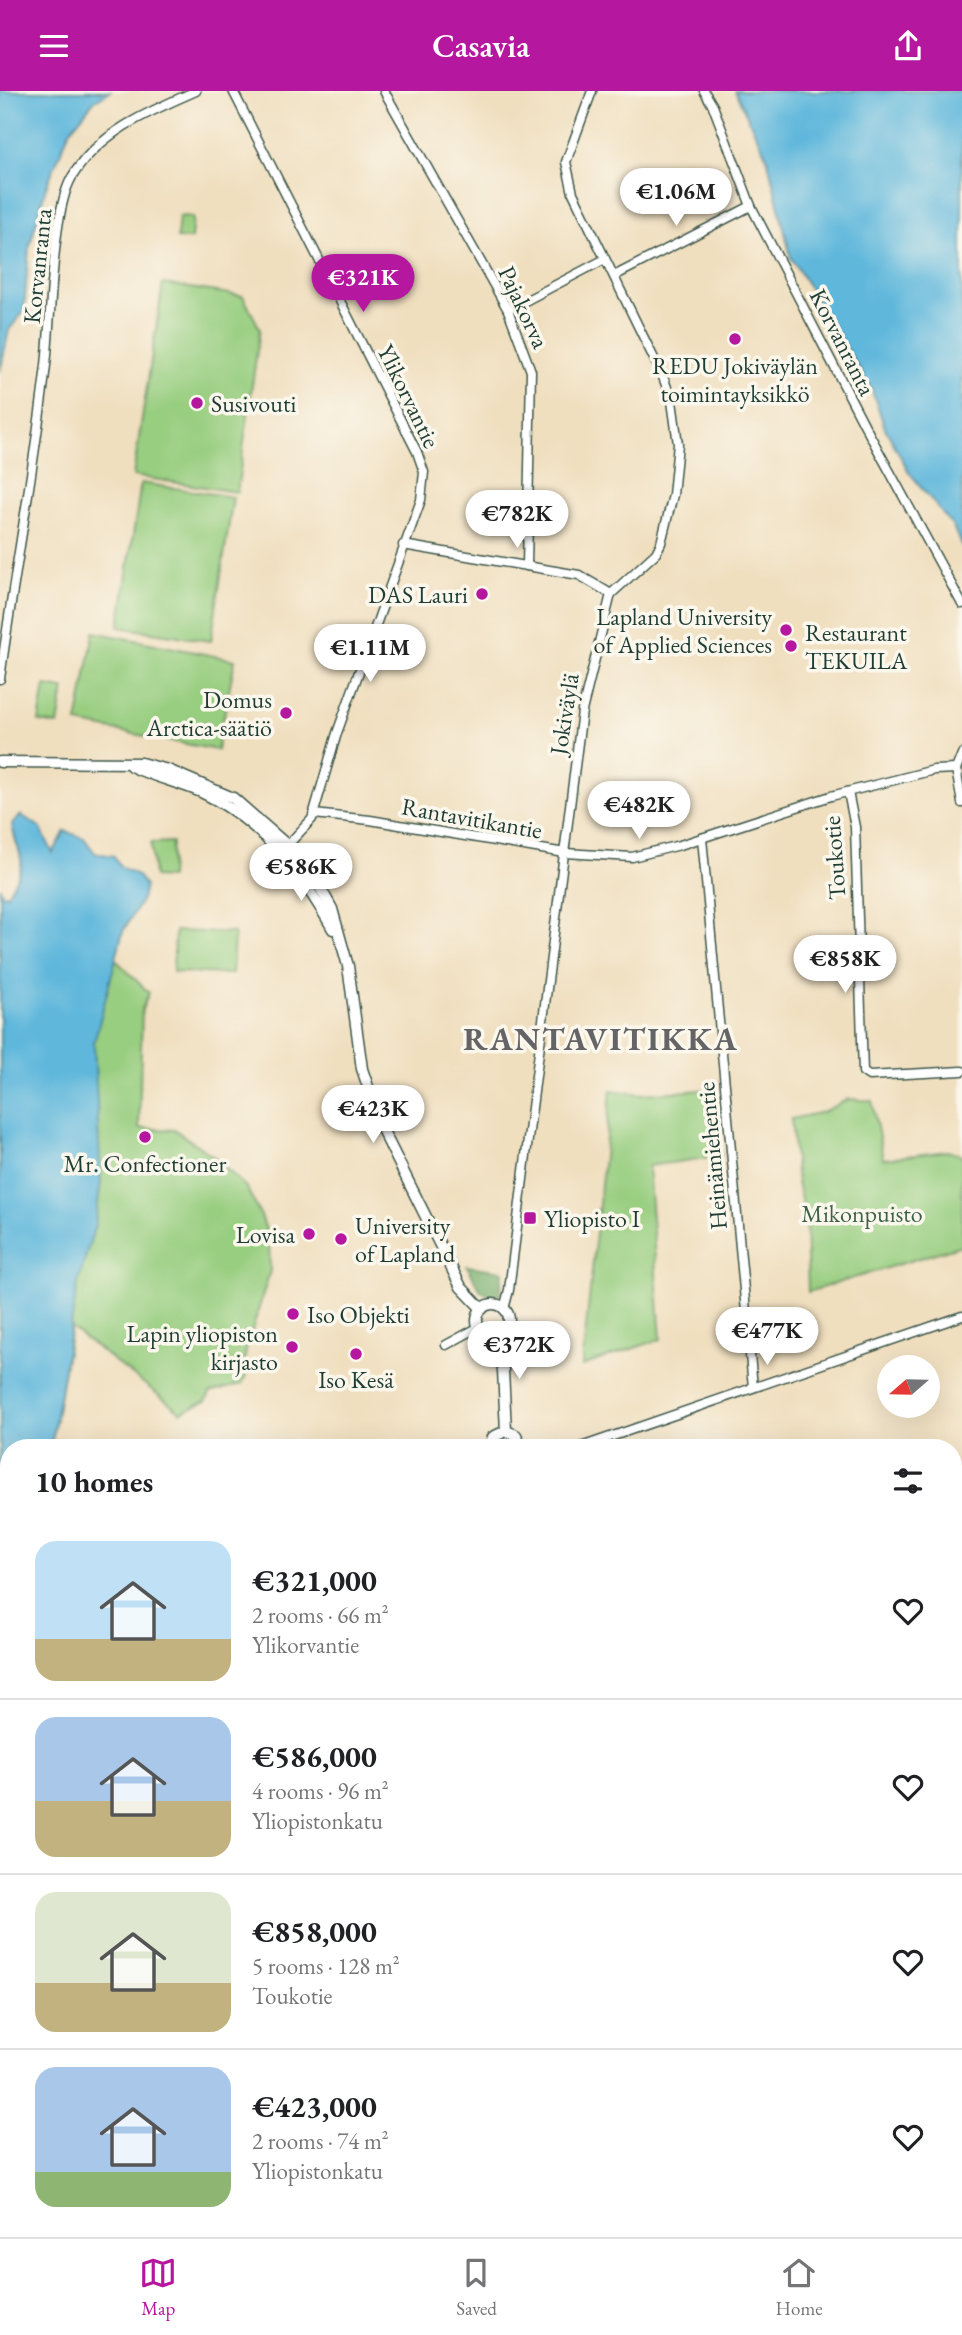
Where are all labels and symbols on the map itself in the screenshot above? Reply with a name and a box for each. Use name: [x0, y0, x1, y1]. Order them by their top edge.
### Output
pin: €1.06M: [619, 169, 733, 228]
street label: Korvanranta: [16, 206, 59, 325]
pin: €321K: [314, 255, 412, 314]
street label: Pajakorva: [492, 261, 557, 353]
street label: Korvanranta: [803, 283, 883, 401]
marker: REDU Jokiväylän toimintayksikkö: [727, 331, 743, 347]
street label: Ylikorvantie: [371, 339, 447, 453]
place label: REDU Jokiväylän toimintayksikkö: [652, 350, 818, 409]
place label: Susivouti: [211, 388, 296, 419]
marker: Susivouti: [189, 395, 205, 411]
pin: €782K: [468, 491, 566, 550]
place label: DAS Lauri: [368, 579, 468, 610]
marker: DAS Lauri: [474, 586, 490, 602]
place label: Lapland University of Applied Sciences: [594, 601, 772, 660]
place label: Restaurant TEKUILA: [805, 617, 908, 676]
marker: Lapland University of Applied Sciences: [778, 622, 794, 638]
pin: €1.11M: [313, 625, 427, 684]
marker: Restaurant TEKUILA: [783, 638, 799, 654]
street label: Jokiväylä: [542, 671, 586, 759]
place label: Domus Arctica-säätiö: [145, 684, 272, 743]
marker: Domus Arctica-säätiö: [278, 705, 294, 721]
pin: €482K: [590, 781, 688, 841]
street label: Rantavitikantie: [399, 790, 545, 846]
street label: Toukotie: [816, 815, 852, 901]
pin: €586K: [252, 843, 350, 903]
pin: €858K: [796, 935, 894, 995]
district label: RANTAVITIKKA: [463, 1018, 739, 1060]
street label: Heinämiehentie: [690, 1081, 734, 1231]
pin: €423K: [324, 1086, 422, 1145]
marker: Mr. Confectioner: [137, 1129, 153, 1145]
place label: Mr. Confectioner: [64, 1148, 226, 1179]
park label: Mikonpuisto: [801, 1198, 923, 1229]
place label: Yliopisto I: [544, 1203, 640, 1234]
place label: University of Lapland: [355, 1210, 456, 1269]
marker: Yliopisto I: [522, 1210, 538, 1226]
place label: Lovisa: [236, 1219, 295, 1250]
marker: Lovisa: [301, 1226, 317, 1242]
marker: University of Lapland: [333, 1231, 349, 1247]
place label: Iso Objekti: [307, 1299, 410, 1330]
marker: Iso Objekti: [285, 1306, 301, 1322]
pin: €477K: [718, 1307, 816, 1367]
place label: Lapin yliopiston kirjasto: [126, 1318, 278, 1377]
pin: €372K: [470, 1321, 568, 1381]
marker: Lapin yliopiston kirjasto: [284, 1339, 300, 1355]
marker: Iso Kesä: [348, 1346, 364, 1362]
north arrow: [877, 1355, 940, 1417]
place label: Iso Kesä: [318, 1364, 394, 1395]

